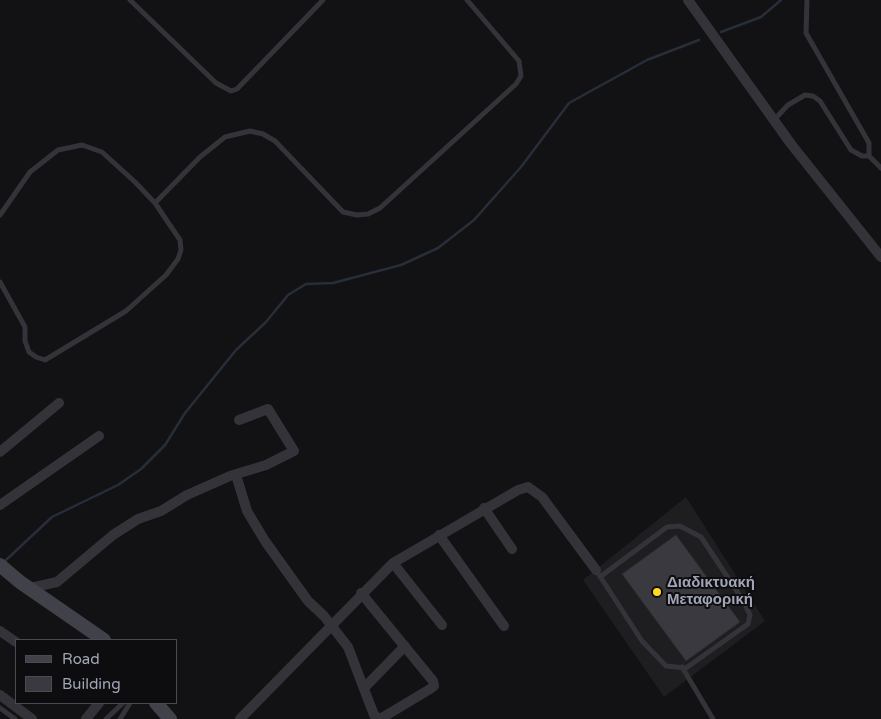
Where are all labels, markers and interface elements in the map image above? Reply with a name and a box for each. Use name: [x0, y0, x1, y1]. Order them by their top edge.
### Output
place label: Διαδικτυακή Μεταφορική: [667, 574, 755, 609]
marker: Διαδικτυακή Μεταφορική: [651, 586, 663, 598]
legend: [15, 639, 178, 704]
text: Road: [62, 650, 100, 668]
text: Building: [62, 675, 121, 693]

